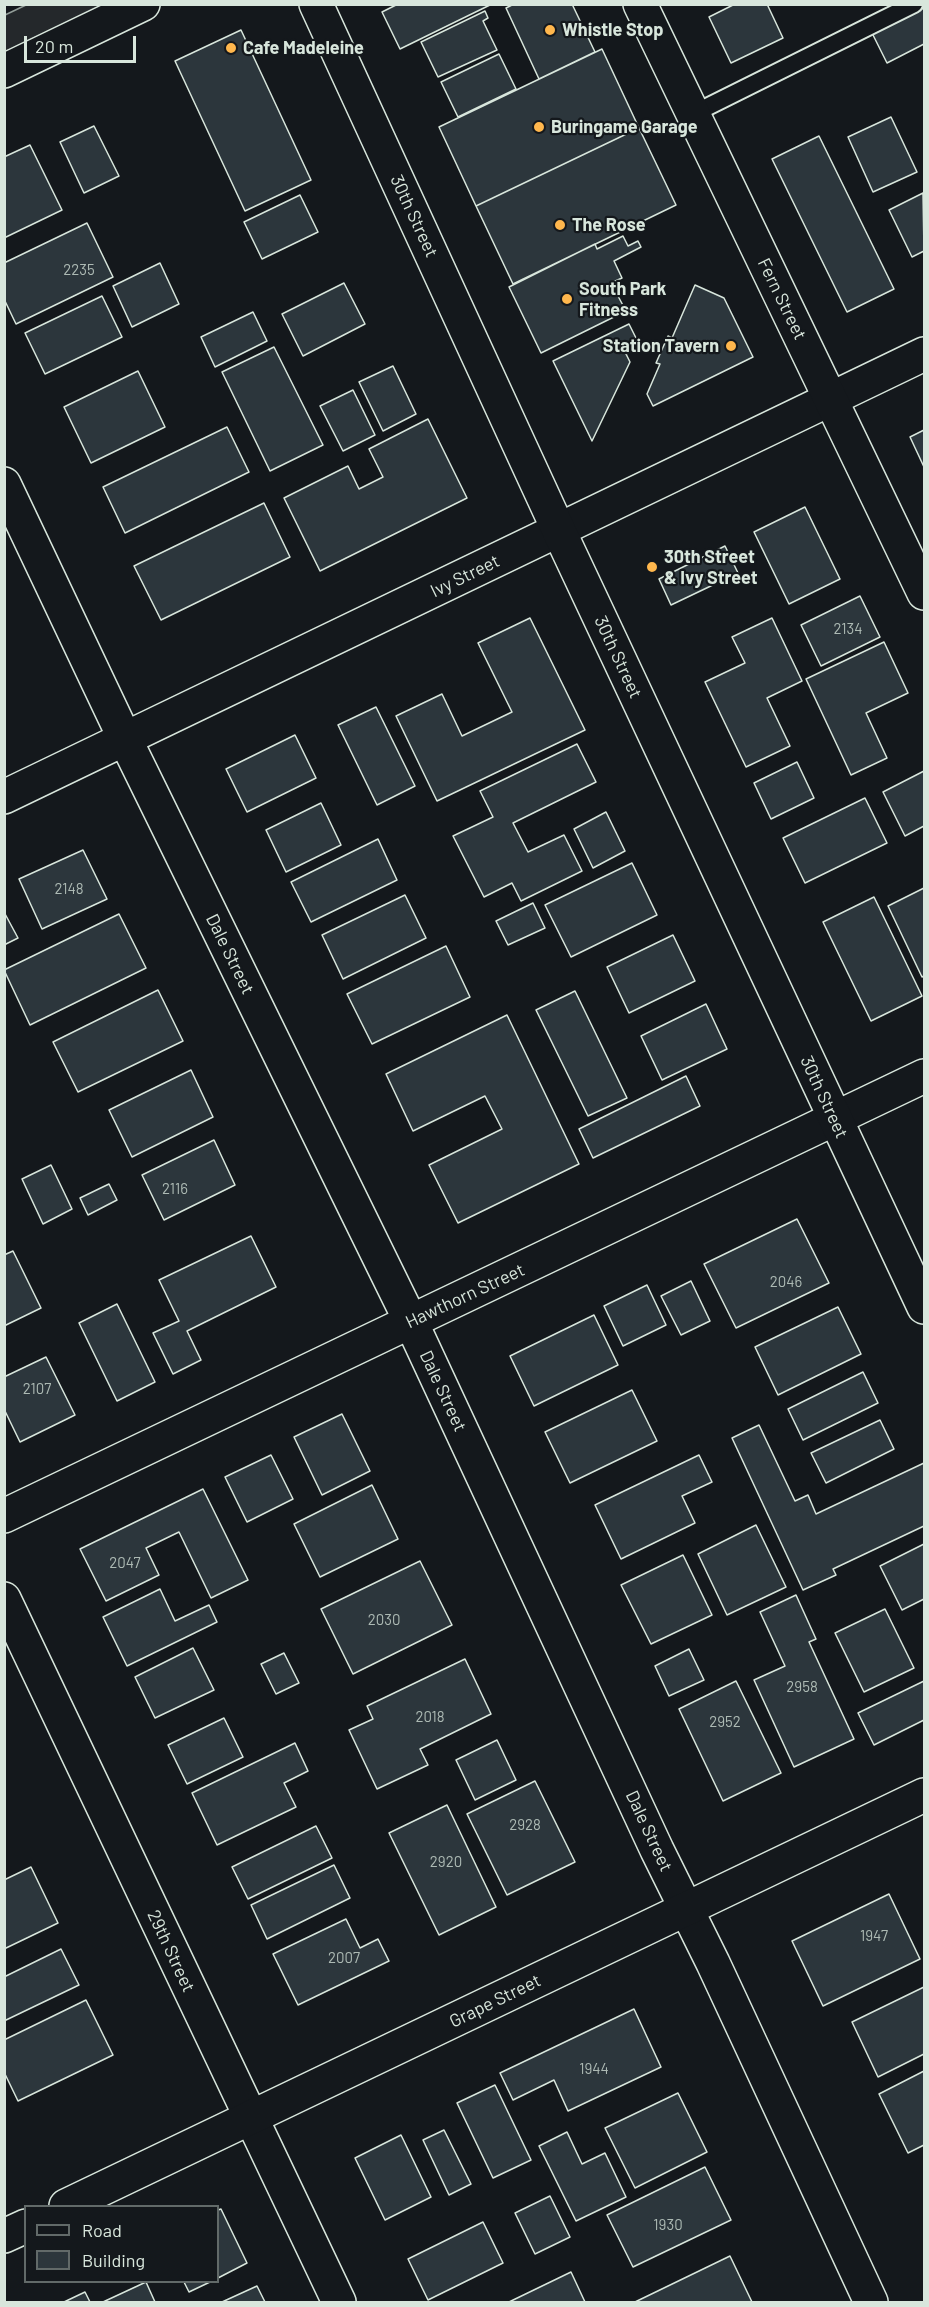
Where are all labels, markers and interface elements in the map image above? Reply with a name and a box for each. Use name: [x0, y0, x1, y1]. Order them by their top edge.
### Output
place label: Whistle Stop: [562, 19, 664, 41]
marker: Whistle Stop: [543, 23, 557, 37]
scale bar: [27, 24, 140, 62]
text: 20 m: [35, 35, 73, 57]
place label: Cafe Madeleine: [243, 37, 364, 59]
marker: Cafe Madeleine: [224, 41, 238, 55]
place label: Buringame Garage: [551, 116, 698, 138]
marker: Buringame Garage: [532, 120, 546, 134]
street label: 30th Street: [386, 171, 442, 261]
place label: The Rose: [572, 214, 646, 236]
marker: The Rose: [553, 218, 567, 232]
street label: Fern Street: [753, 255, 811, 343]
house number: 2235: [63, 261, 95, 279]
place label: South Park Fitness: [579, 278, 666, 320]
marker: South Park Fitness: [560, 292, 574, 306]
place label: Station Tavern: [603, 335, 719, 357]
marker: Station Tavern: [724, 339, 738, 353]
place label: 30th Street & Ivy Street: [664, 546, 758, 588]
street label: Ivy Street: [427, 550, 503, 602]
marker: 30th Street & Ivy Street: [645, 560, 659, 574]
street label: 30th Street: [590, 612, 646, 702]
house number: 2134: [833, 620, 863, 638]
house number: 2148: [54, 880, 84, 898]
street label: Dale Street: [201, 910, 259, 998]
street label: 30th Street: [796, 1052, 852, 1142]
house number: 2116: [162, 1180, 188, 1198]
street label: Hawthorn Street: [402, 1259, 528, 1333]
house number: 2046: [770, 1273, 802, 1291]
street label: Dale Street: [415, 1347, 471, 1435]
house number: 2107: [23, 1380, 51, 1398]
house number: 2047: [109, 1554, 141, 1572]
house number: 2030: [368, 1611, 400, 1629]
house number: 2958: [786, 1678, 818, 1696]
house number: 2018: [415, 1708, 445, 1726]
house number: 2952: [709, 1713, 741, 1731]
street label: Dale Street: [621, 1787, 677, 1875]
house number: 2928: [509, 1816, 541, 1834]
house number: 2920: [430, 1853, 462, 1871]
street label: 29th Street: [143, 1907, 199, 1995]
house number: 1947: [860, 1927, 888, 1945]
house number: 2007: [328, 1949, 360, 1967]
street label: Grape Street: [446, 1970, 544, 2032]
house number: 1944: [579, 2060, 609, 2078]
legend: [24, 2205, 219, 2283]
house number: 1930: [653, 2216, 683, 2234]
text: Road: [82, 2219, 122, 2241]
text: Building: [82, 2249, 145, 2271]

